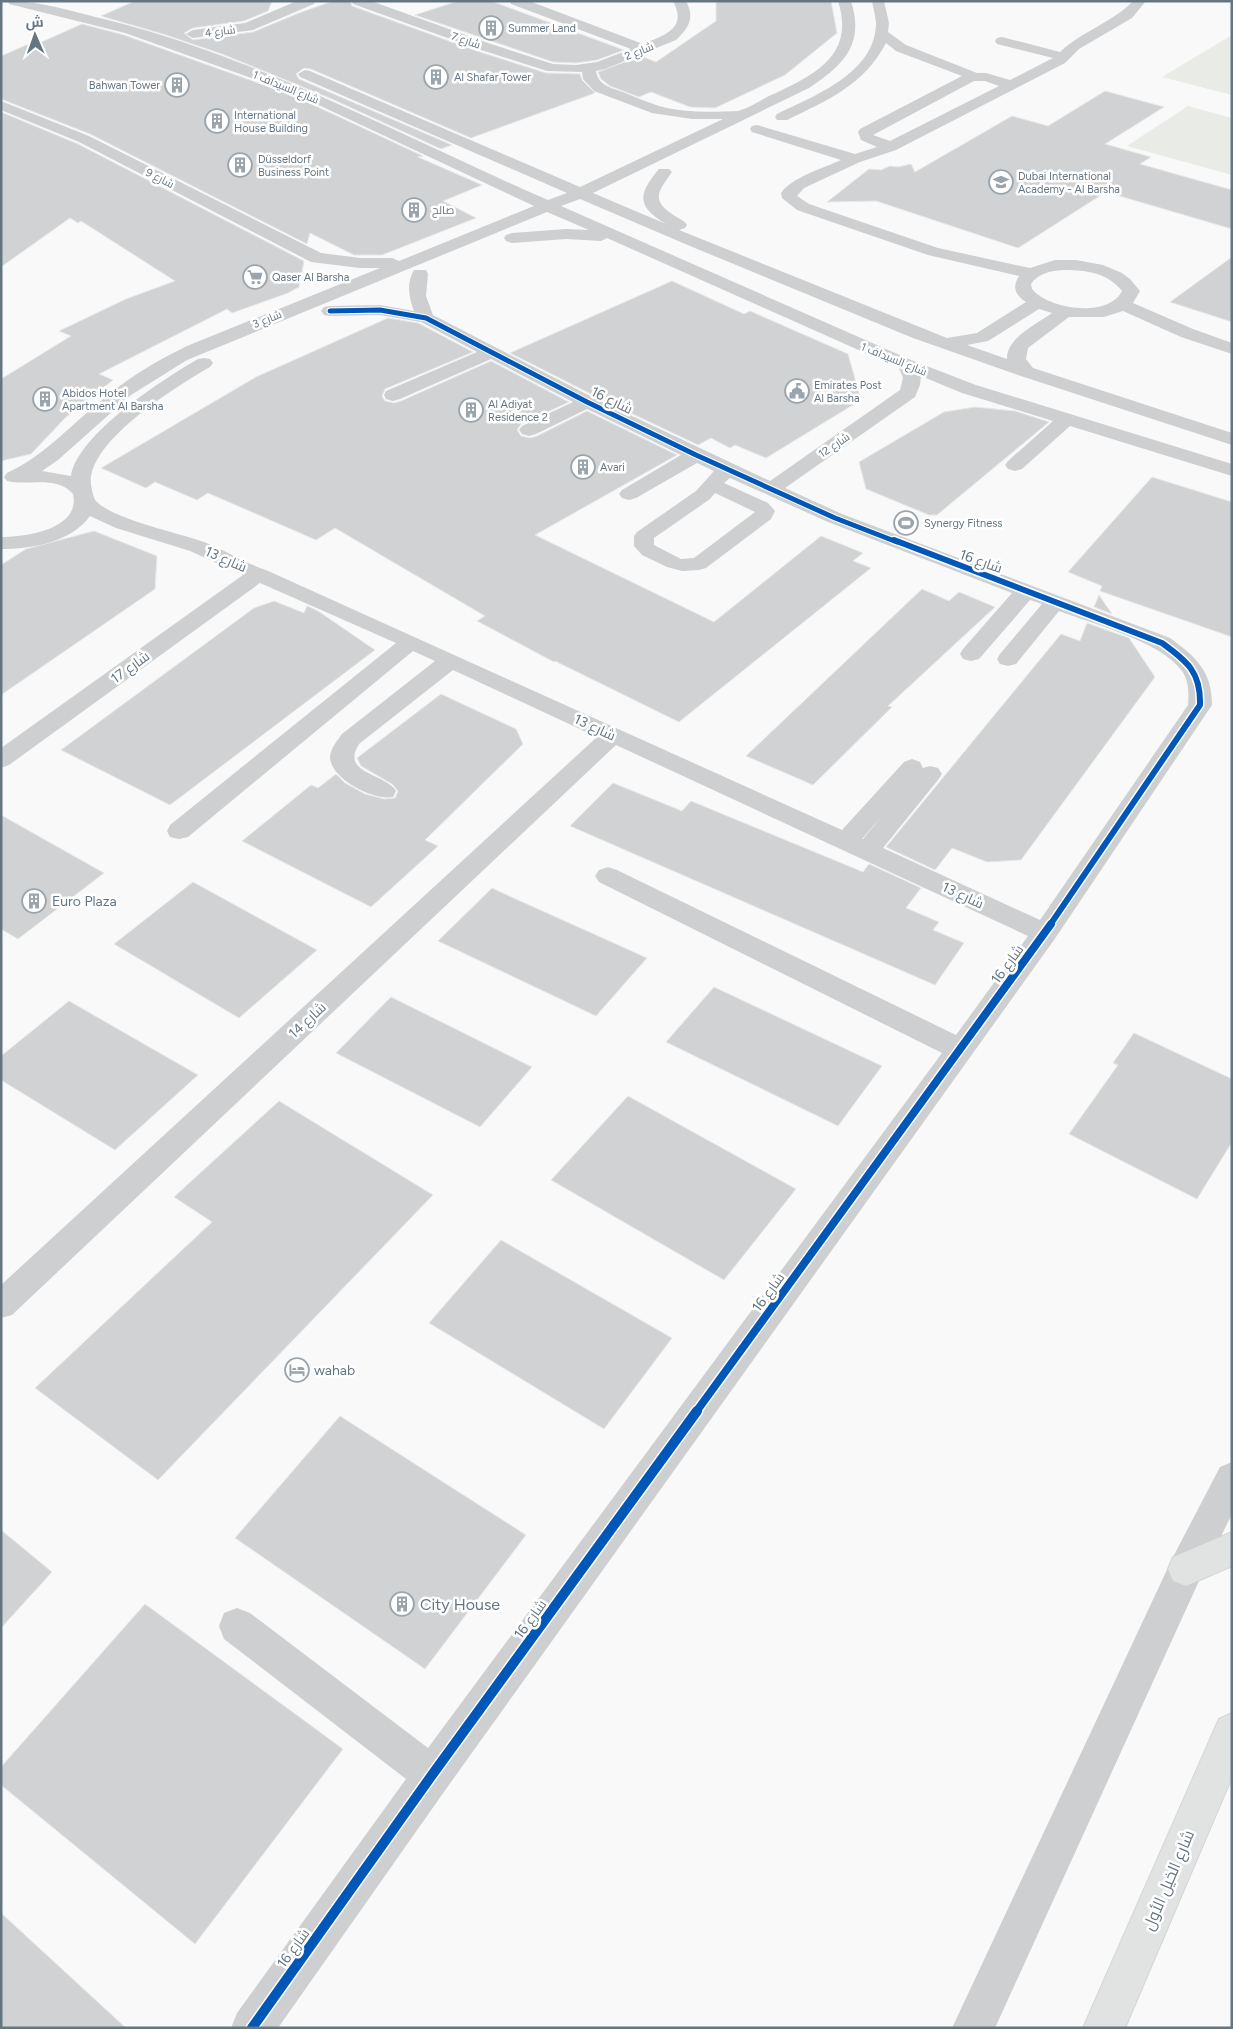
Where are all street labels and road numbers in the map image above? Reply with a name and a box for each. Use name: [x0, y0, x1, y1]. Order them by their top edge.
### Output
street label: شارع 4: [204, 23, 236, 41]
street label: شارع 7: [449, 29, 482, 52]
street label: شارع 2: [623, 40, 656, 64]
street label: شارع السيداف 1: [250, 68, 321, 108]
street label: شارع 9: [143, 166, 176, 192]
street label: شارع 3: [251, 308, 284, 332]
street label: شارع السيداف 1: [858, 340, 929, 380]
street label: شارع 16: [588, 383, 635, 418]
street label: شارع 12: [816, 430, 853, 461]
street label: شارع 13: [202, 543, 249, 576]
street label: شارع 16: [957, 546, 1005, 577]
street label: شارع 17: [108, 648, 153, 687]
street label: شارع 13: [571, 710, 618, 744]
street label: شارع 13: [939, 878, 986, 912]
street label: شارع 16: [988, 941, 1027, 987]
street label: شارع 14: [285, 999, 330, 1042]
street label: شارع 16: [749, 1269, 788, 1315]
street label: شارع 16: [511, 1596, 550, 1642]
street label: شارع الخيل الأول: [1139, 1827, 1200, 1934]
street label: شارع 16: [274, 1925, 313, 1971]

